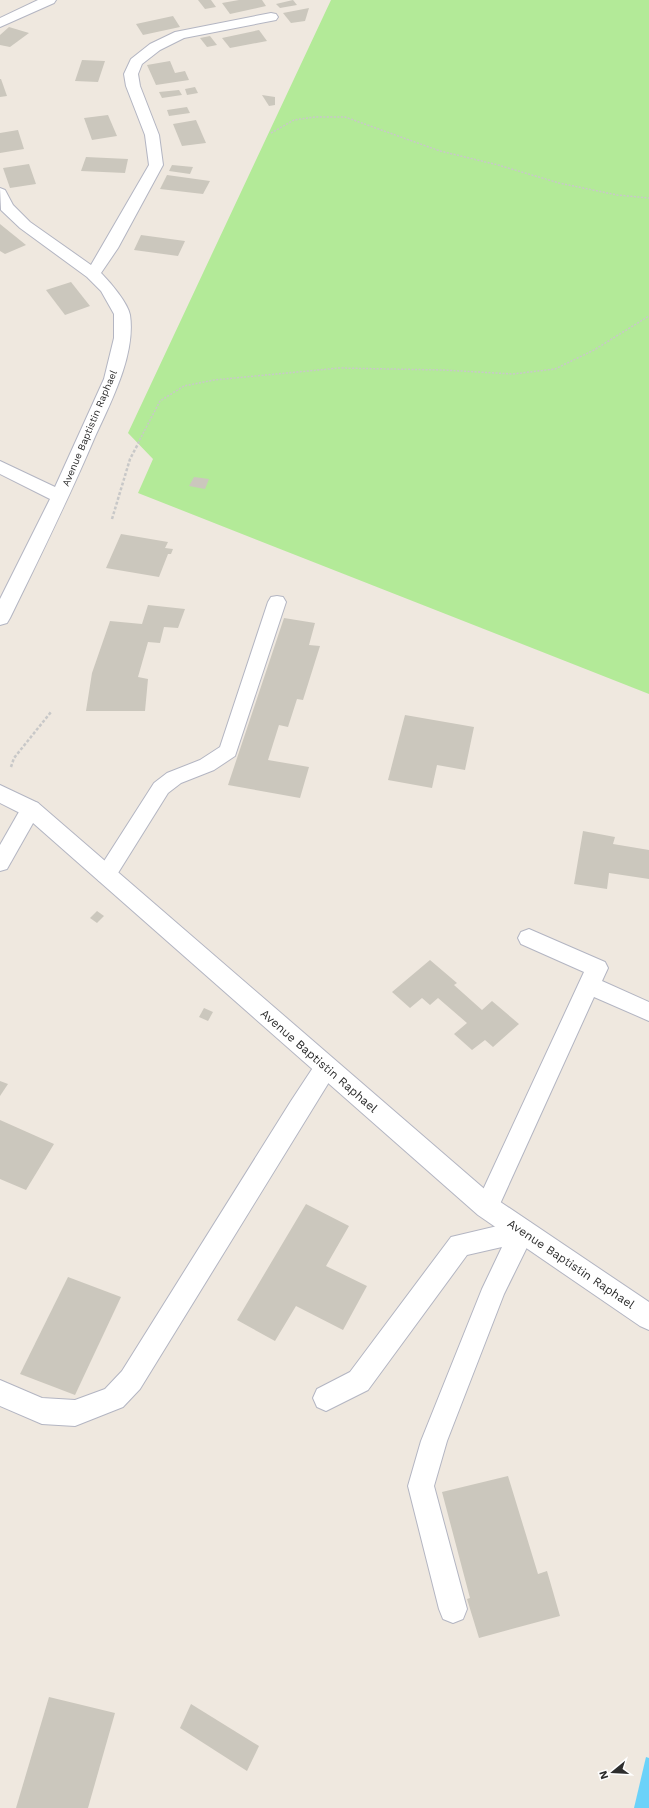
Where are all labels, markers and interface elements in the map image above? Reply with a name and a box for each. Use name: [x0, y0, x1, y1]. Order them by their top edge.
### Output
street label: Avenue Baptistin Raphael: [60, 369, 119, 488]
street label: Avenue Baptistin Raphael: [258, 1007, 380, 1116]
street label: Avenue Baptistin Raphael: [505, 1216, 637, 1312]
north arrow: [593, 1752, 633, 1792]
text: N: [597, 1769, 611, 1781]

